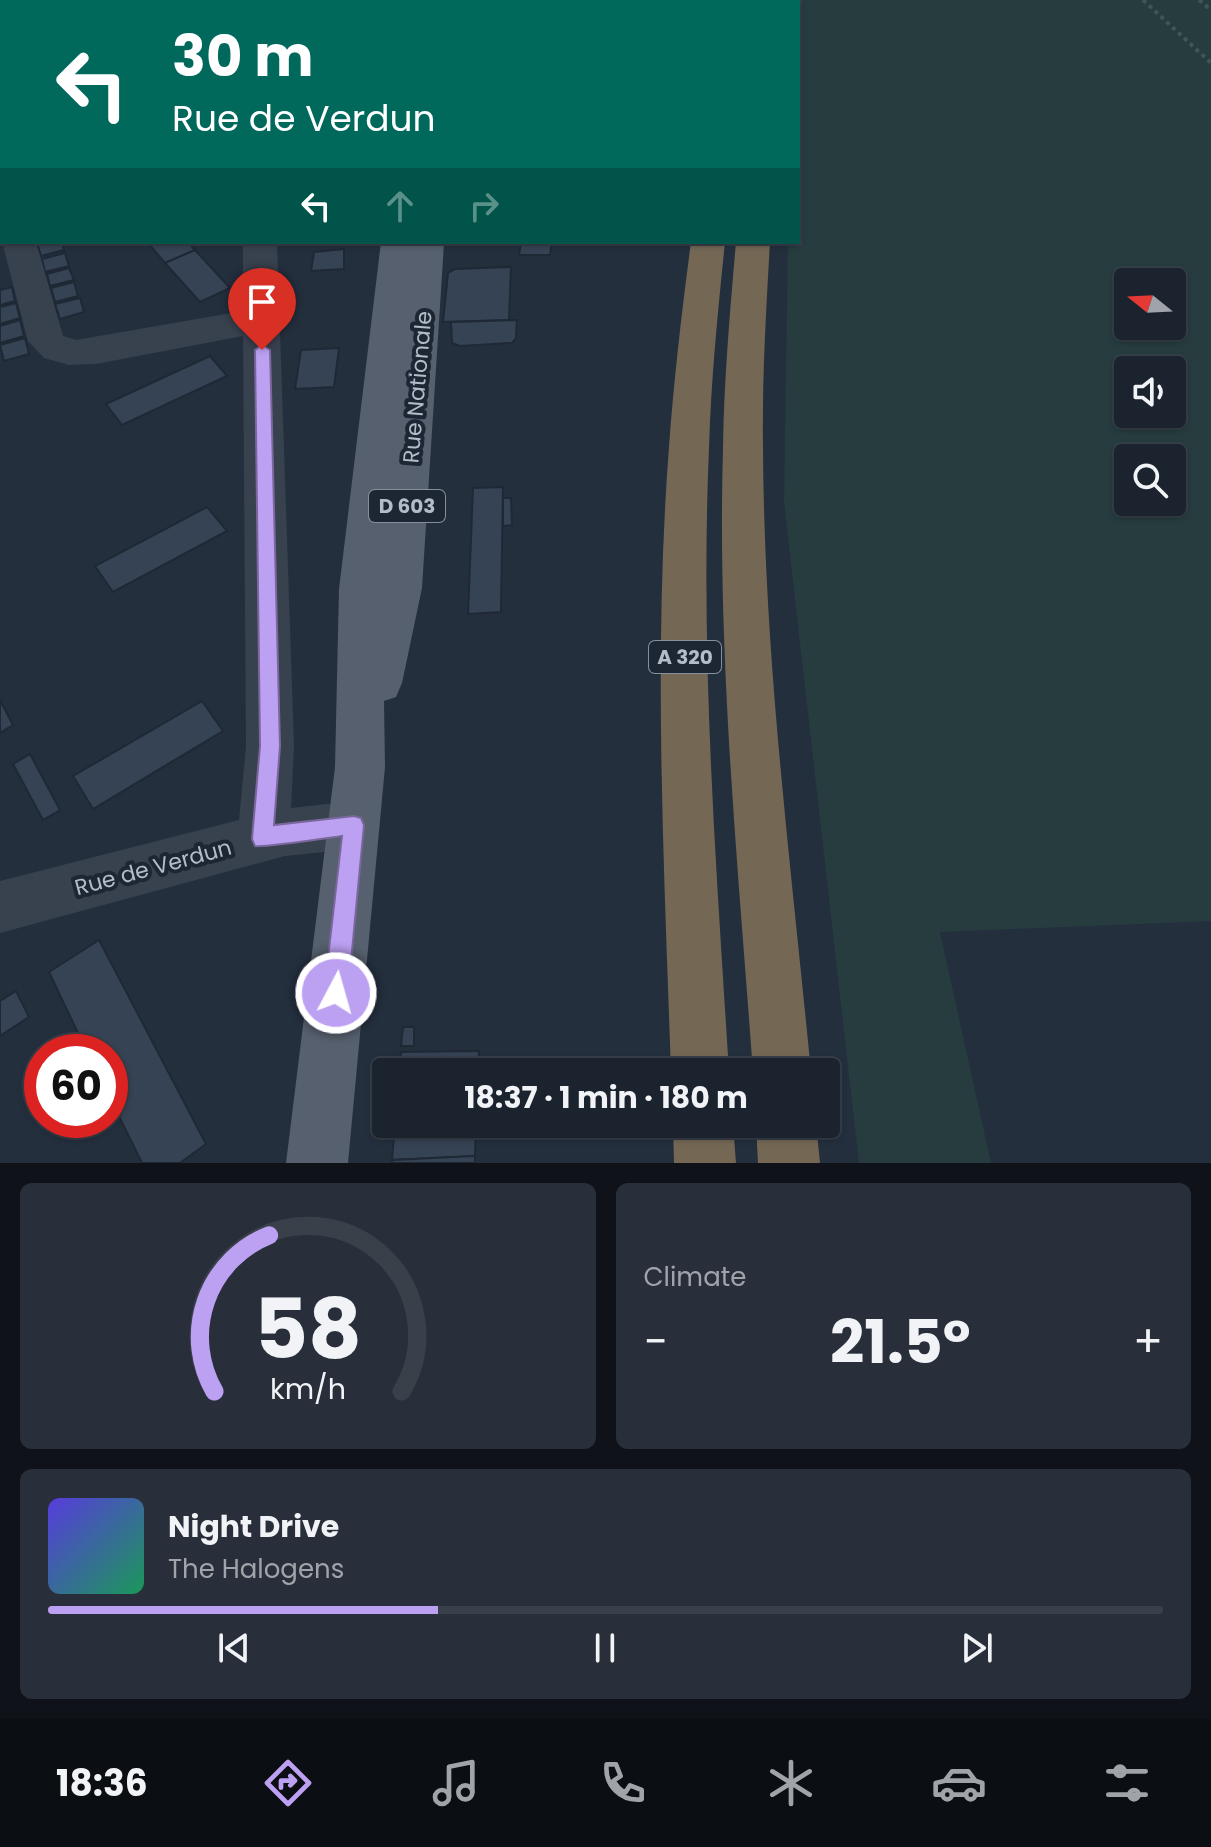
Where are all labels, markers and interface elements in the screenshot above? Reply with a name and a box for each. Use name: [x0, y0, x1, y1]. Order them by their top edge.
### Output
text: 30 m: [172, 17, 314, 96]
icon: left: [40, 32, 144, 136]
text: Rue de Verdun: [172, 93, 436, 144]
icon: left: [294, 184, 338, 228]
icon: ahead: [378, 184, 422, 228]
icon: right: [462, 184, 506, 228]
pin: [228, 268, 296, 350]
north arrow: [1114, 268, 1186, 340]
map controls: [1114, 268, 1186, 516]
icon: arrive: [240, 280, 284, 324]
street label: Rue Nationale: [395, 310, 440, 465]
button: sound: [1114, 356, 1186, 428]
button: search: [1114, 444, 1186, 516]
road number: D 603: [369, 490, 445, 522]
road number: A 320: [649, 641, 721, 673]
street label: Rue de Verdun: [71, 832, 235, 903]
position arrow: [294, 951, 378, 1035]
speed limit sign: 60: [24, 1034, 128, 1138]
text: 18:37 · 1 min · 180 m: [464, 1076, 748, 1119]
text: Climate: [644, 1259, 746, 1295]
text: 58: [254, 1271, 362, 1387]
text: 21.5°: [830, 1300, 971, 1384]
text: −: [644, 1311, 668, 1372]
text: +: [1133, 1311, 1163, 1372]
text: km/h: [270, 1369, 346, 1409]
text: Night Drive: [168, 1505, 339, 1548]
text: The Halogens: [168, 1551, 344, 1587]
icon: previous: [212, 1626, 256, 1670]
icon: pause: [583, 1626, 627, 1670]
icon: next: [955, 1626, 999, 1670]
icon: directions: [260, 1755, 316, 1811]
icon: music: [428, 1755, 484, 1811]
icon: phone: [595, 1755, 651, 1811]
icon: climate: [763, 1755, 819, 1811]
icon: car: [931, 1755, 987, 1811]
icon: filters: [1099, 1755, 1155, 1811]
text: 18:36: [56, 1758, 148, 1809]

